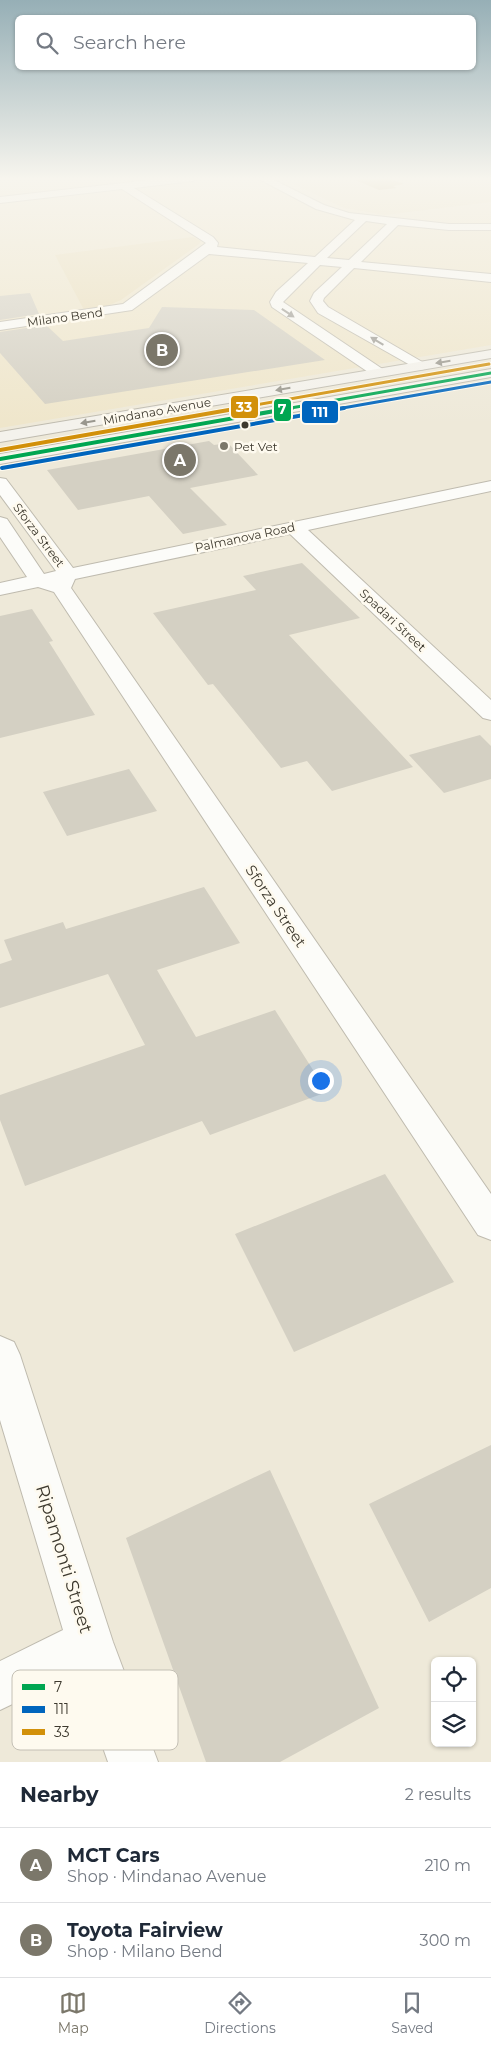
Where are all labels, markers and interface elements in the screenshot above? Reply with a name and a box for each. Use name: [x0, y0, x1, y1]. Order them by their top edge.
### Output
search box: [15, 15, 476, 70]
icon: search: [33, 29, 61, 57]
text: Search here: [73, 31, 186, 54]
street label: Milano Bend: [26, 304, 104, 330]
one-way arrow: [282, 308, 295, 317]
pin: B: [146, 331, 178, 369]
one-way arrow: [371, 337, 384, 346]
one-way arrow: [435, 359, 451, 367]
one-way arrow: [274, 386, 290, 394]
street label: Mindanao Avenue: [102, 394, 212, 428]
line badge: 33: [230, 395, 259, 419]
text: 33: [235, 398, 252, 416]
line badge: 7: [273, 398, 292, 422]
text: 7: [278, 400, 287, 418]
line badge: 111: [301, 400, 339, 424]
text: 111: [312, 403, 328, 421]
one-way arrow: [80, 419, 96, 427]
unlabelled marker: [240, 420, 250, 430]
place label: Pet Vet: [234, 439, 278, 454]
marker: Pet Vet: [218, 440, 230, 452]
pin: A: [164, 441, 196, 479]
street label: Sforza Street: [10, 500, 68, 570]
street label: Palmanova Road: [194, 519, 296, 555]
street label: Spadari Street: [357, 585, 429, 655]
street label: Sforza Street: [241, 861, 311, 951]
your location: [308, 1068, 334, 1094]
street label: Ripamonti Street: [31, 1482, 97, 1636]
map controls: [431, 1657, 476, 1747]
button: locate: [431, 1657, 476, 1702]
legend: [12, 1670, 178, 1750]
text: 7: [54, 1678, 62, 1696]
text: 111: [54, 1700, 69, 1718]
button: layers: [431, 1702, 476, 1747]
text: 33: [54, 1723, 70, 1741]
text: Nearby: [20, 1782, 99, 1807]
text: 2 results: [405, 1785, 471, 1804]
text: MCT Cars: [67, 1844, 159, 1867]
text: A: [30, 1856, 42, 1875]
text: 210 m: [424, 1856, 471, 1875]
text: Shop · Mindanao Avenue: [67, 1867, 267, 1886]
text: Toyota Fairview: [67, 1919, 223, 1942]
text: B: [30, 1931, 42, 1950]
text: 300 m: [420, 1931, 471, 1950]
text: Shop · Milano Bend: [67, 1942, 223, 1961]
tab: Map: [58, 1989, 89, 2037]
tab: Directions: [204, 1989, 276, 2037]
tab: Saved: [391, 1989, 433, 2037]

